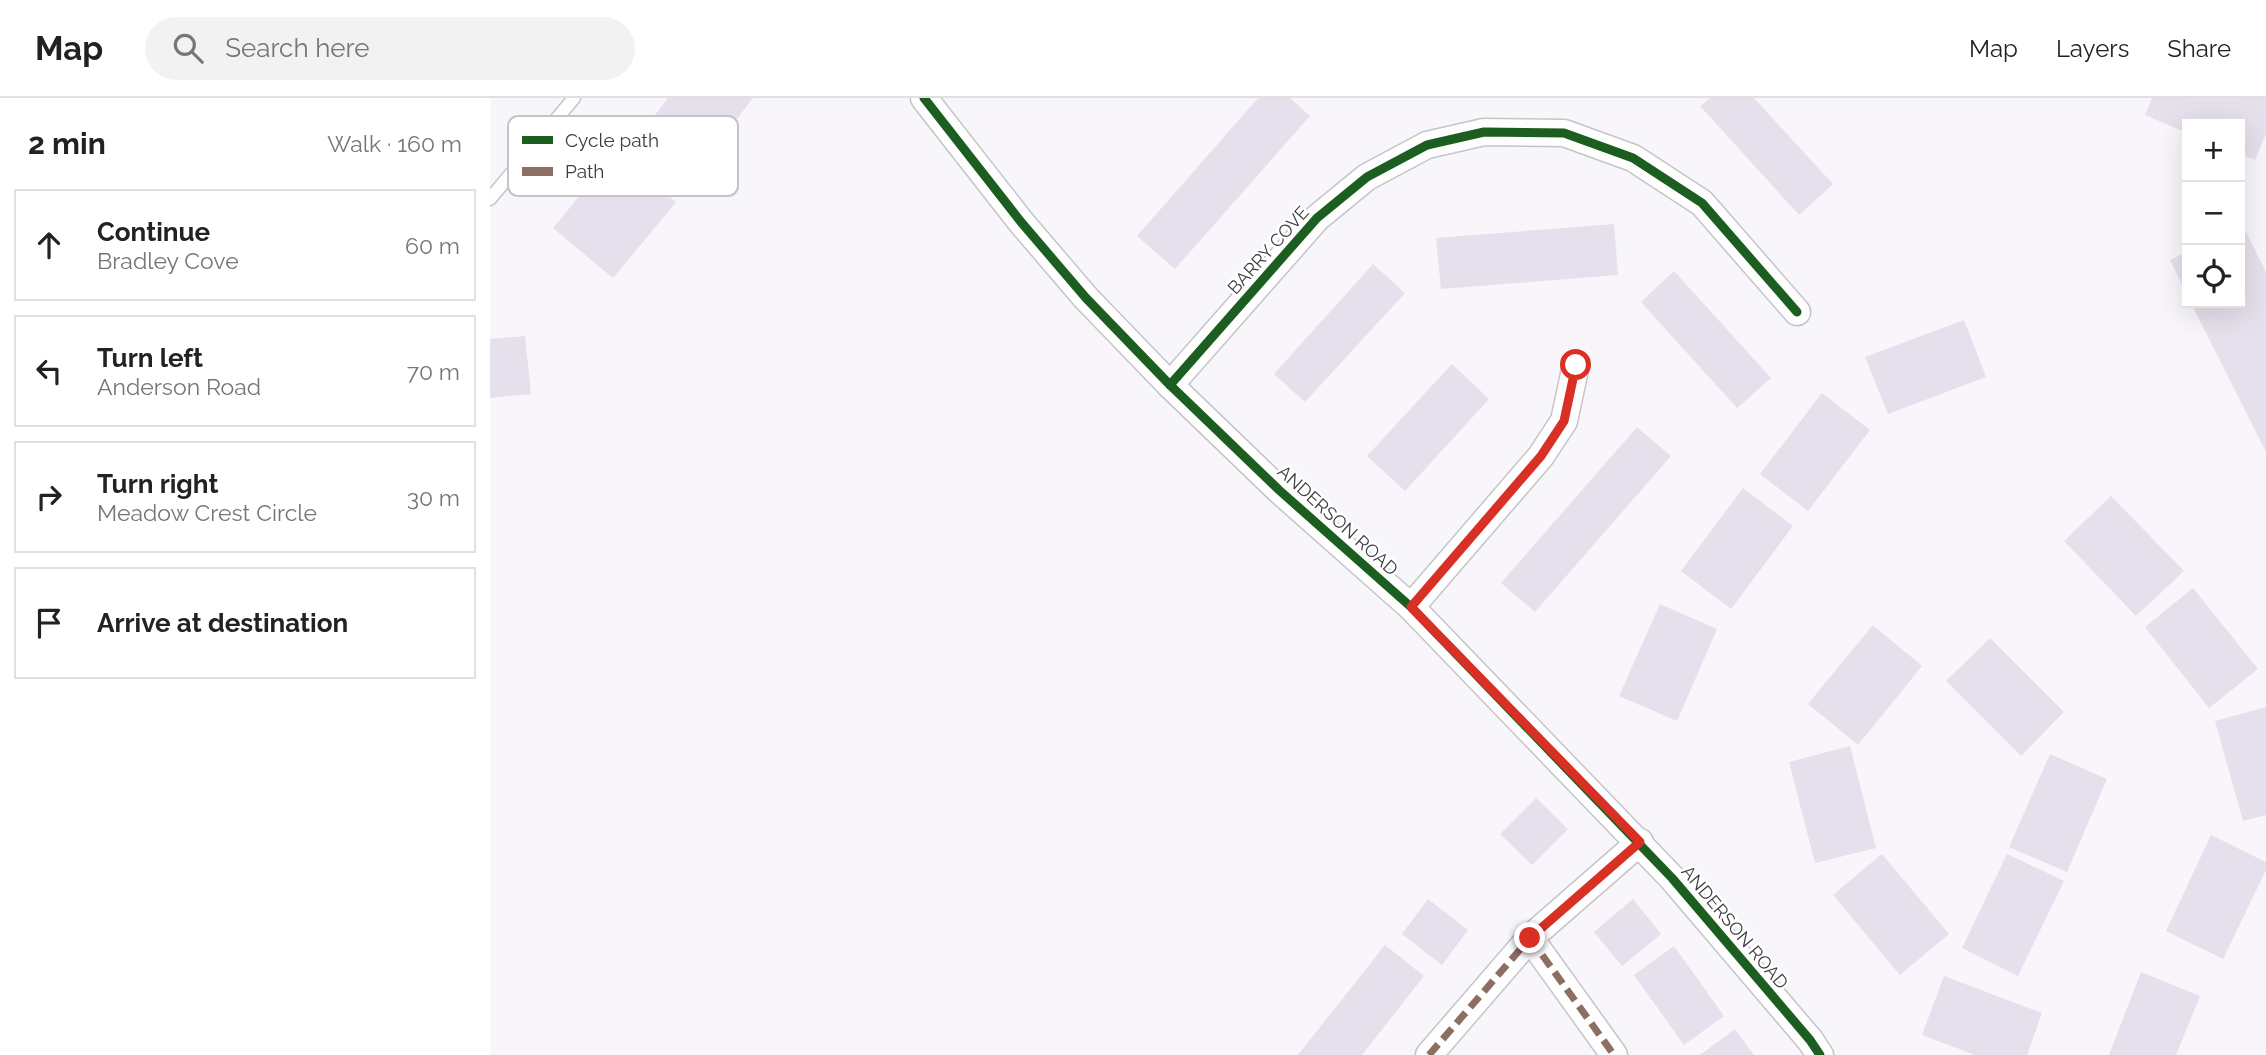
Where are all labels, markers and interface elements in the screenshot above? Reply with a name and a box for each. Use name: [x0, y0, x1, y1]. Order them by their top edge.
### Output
search box: [145, 17, 635, 80]
text: Map: [35, 29, 103, 68]
icon: search: [169, 29, 207, 67]
text: Search here: [225, 33, 370, 63]
text: Map: [1969, 34, 2018, 63]
text: Layers: [2056, 34, 2129, 63]
text: Share: [2167, 34, 2231, 63]
legend: [508, 116, 738, 196]
map controls: [2182, 119, 2245, 308]
button: +: [2182, 119, 2245, 182]
text: 2 min: [28, 126, 106, 161]
text: Cycle path: [565, 129, 659, 151]
text: Walk · 160 m: [327, 130, 462, 157]
text: Path: [565, 160, 604, 182]
button: −: [2182, 182, 2245, 245]
street label: BARRY COVE: [1223, 202, 1313, 298]
text: Continue: [97, 217, 210, 247]
icon: ahead: [30, 226, 68, 264]
text: 60 m: [405, 232, 460, 259]
button: locate: [2182, 245, 2245, 308]
text: Bradley Cove: [97, 247, 239, 274]
text: Turn left: [97, 343, 203, 373]
route start: [1560, 349, 1591, 380]
icon: left: [30, 352, 68, 390]
text: 70 m: [407, 358, 460, 385]
text: Anderson Road: [97, 373, 261, 400]
street label: ANDERSON ROAD: [1274, 461, 1402, 580]
text: Turn right: [97, 469, 218, 499]
icon: right: [30, 478, 68, 516]
text: 30 m: [407, 484, 460, 511]
text: Meadow Crest Circle: [97, 499, 317, 526]
icon: arrive: [30, 604, 68, 642]
text: Arrive at destination: [97, 608, 348, 638]
street label: ANDERSON ROAD: [1677, 861, 1793, 993]
route end: [1514, 922, 1545, 953]

